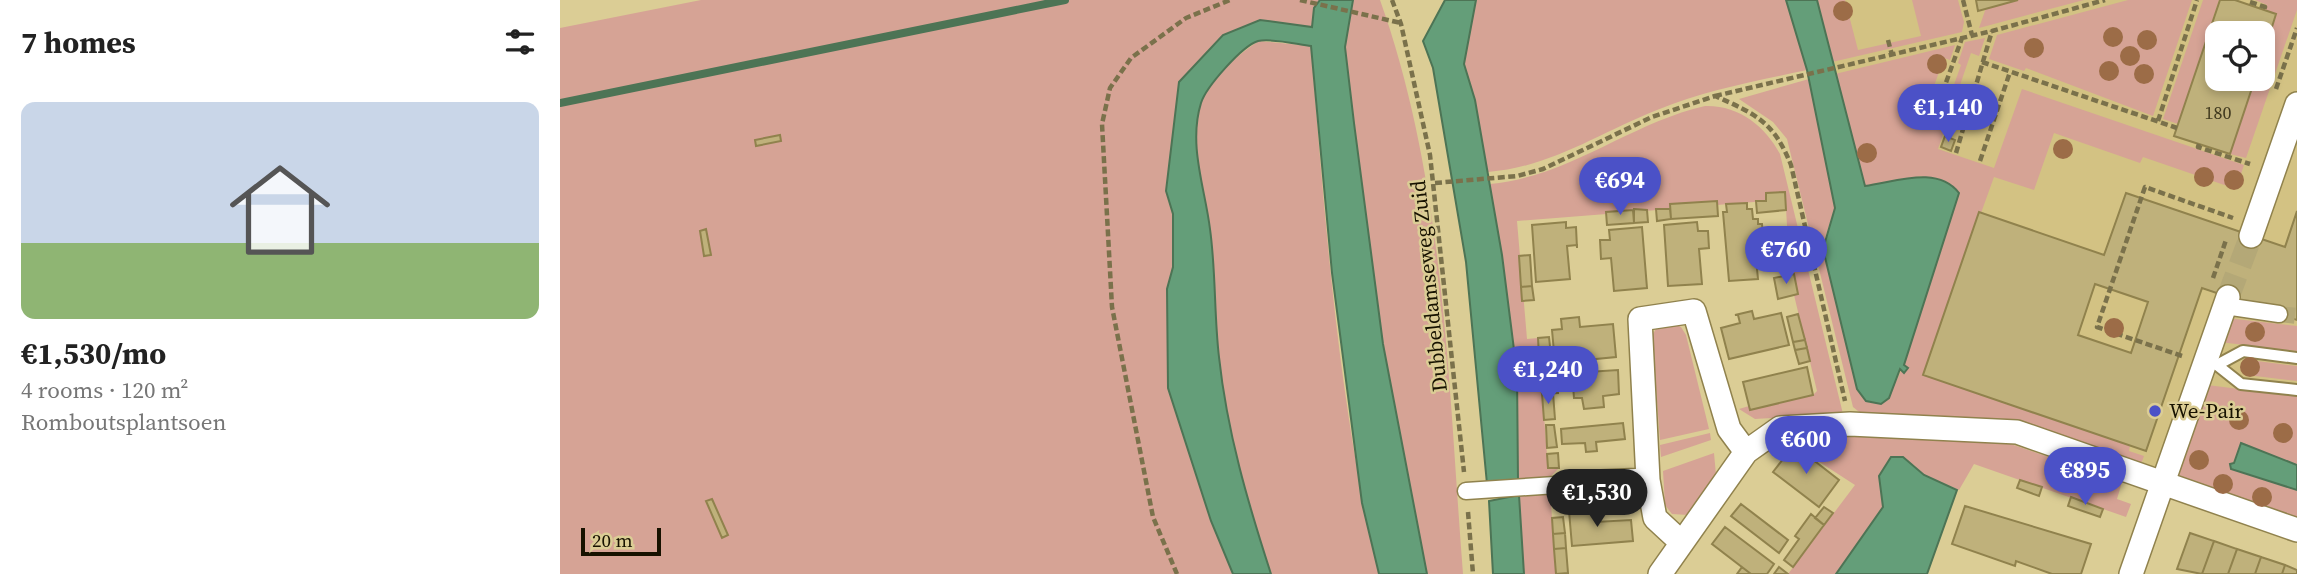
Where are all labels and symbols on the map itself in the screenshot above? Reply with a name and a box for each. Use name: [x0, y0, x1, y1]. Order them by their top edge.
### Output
pin: €1,140: [1891, 85, 2005, 144]
house number: 180: [2205, 100, 2232, 125]
pin: €694: [1579, 158, 1661, 217]
street label: Dubbeldamseweg Zuid: [1403, 179, 1454, 393]
pin: €760: [1745, 226, 1827, 286]
pin: €1,240: [1491, 346, 1605, 406]
place label: We-Pair: [2169, 396, 2243, 425]
marker: We-Pair: [2147, 403, 2163, 419]
pin: €600: [1765, 416, 1847, 476]
pin: €895: [2044, 448, 2126, 507]
pin: €1,530: [1540, 470, 1654, 529]
scale bar: [581, 525, 662, 557]

